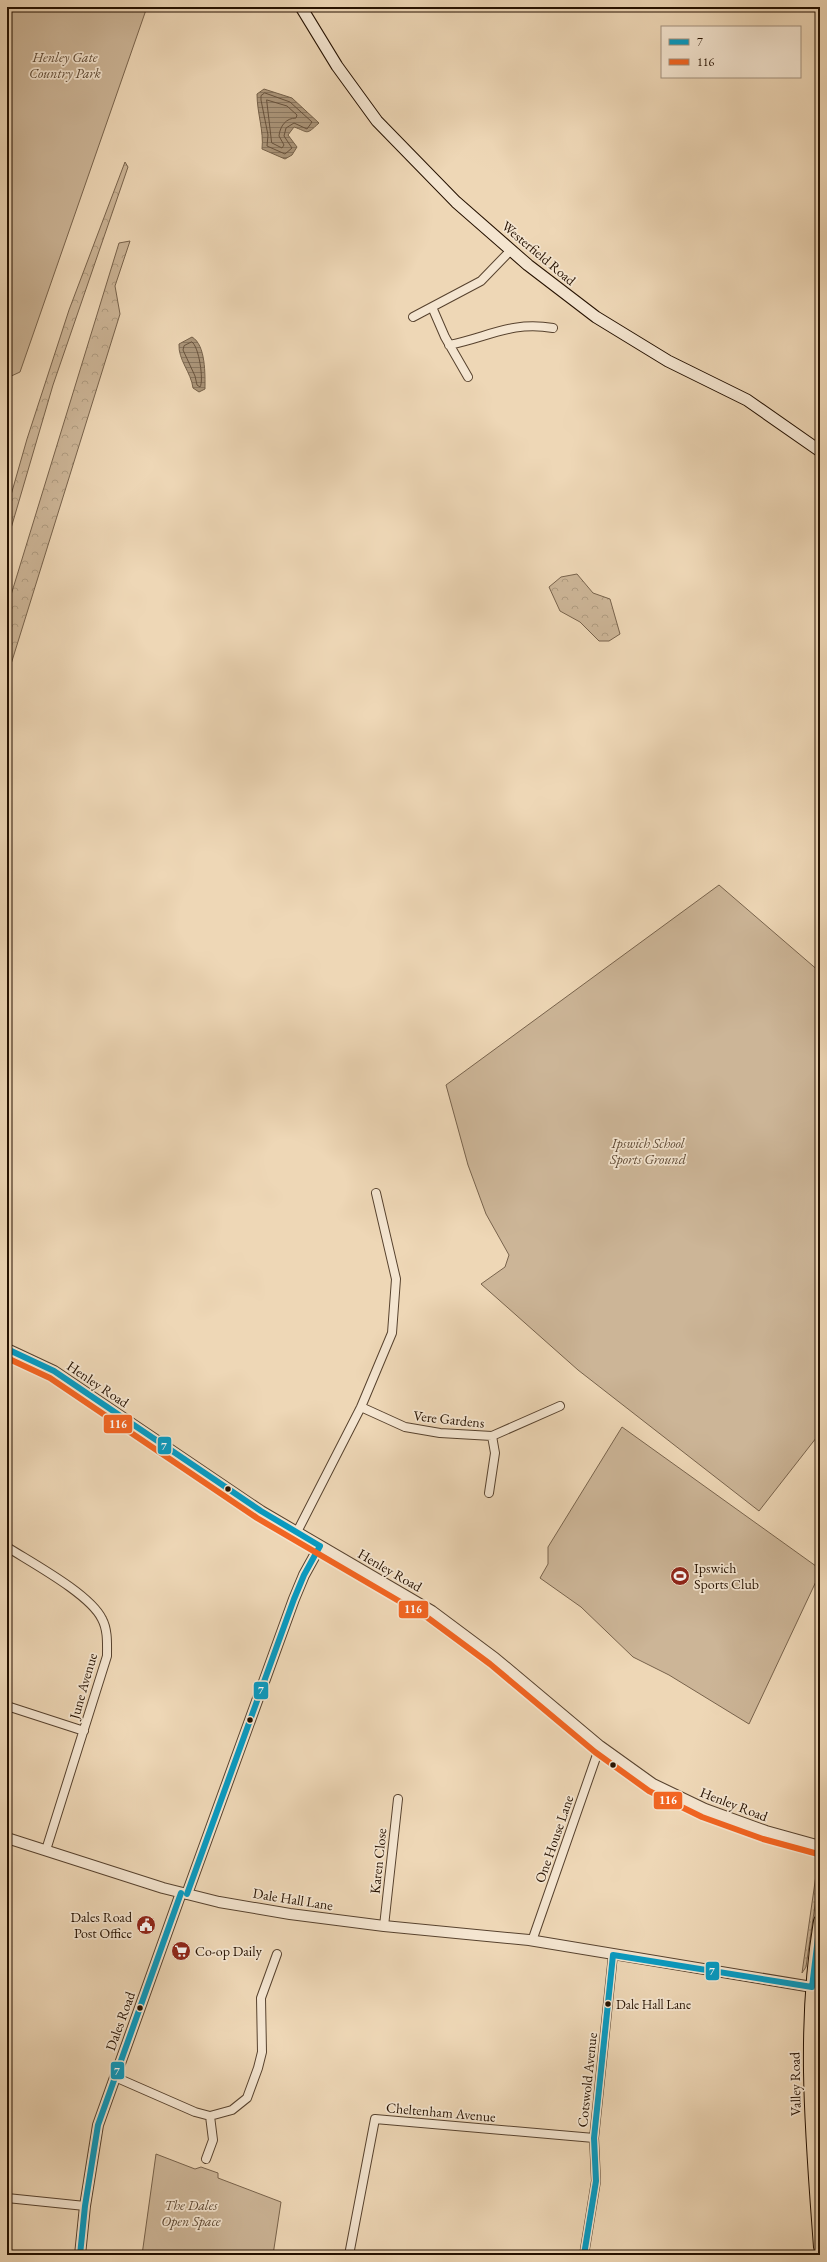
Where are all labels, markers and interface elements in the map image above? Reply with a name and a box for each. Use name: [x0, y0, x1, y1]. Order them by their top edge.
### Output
legend: [661, 26, 801, 78]
text: 7: [697, 34, 703, 50]
park label: Henley Gate Country Park: [29, 48, 102, 82]
text: 116: [697, 54, 715, 70]
street label: Westerfield Road: [498, 217, 580, 290]
park label: Ipswich School Sports Ground: [609, 1134, 687, 1168]
street label: Henley Road: [63, 1357, 133, 1412]
street label: Vere Gardens: [413, 1406, 486, 1432]
line badge: 116: [103, 1414, 133, 1434]
text: 116: [109, 1417, 127, 1431]
line badge: 7: [157, 1436, 172, 1455]
text: 7: [161, 1439, 167, 1453]
unlabelled marker: [223, 1484, 233, 1494]
street label: Henley Road: [355, 1544, 426, 1596]
place label: Ipswich Sports Club: [694, 1559, 759, 1593]
sports icon: Ipswich Sports Club: [669, 1565, 691, 1587]
line badge: 116: [398, 1600, 429, 1619]
text: 116: [404, 1602, 422, 1616]
street label: June Avenue: [65, 1650, 101, 1722]
line badge: 7: [253, 1681, 269, 1700]
text: 7: [258, 1683, 264, 1697]
unlabelled marker: [245, 1715, 255, 1725]
unlabelled marker: [608, 1760, 618, 1770]
street label: Henley Road: [698, 1783, 771, 1825]
line badge: 116: [653, 1791, 683, 1810]
street label: One House Lane: [531, 1792, 578, 1885]
text: 116: [659, 1793, 677, 1807]
street label: Karen Close: [366, 1827, 390, 1895]
street label: Dale Hall Lane: [252, 1884, 335, 1914]
place label: Dales Road Post Office: [70, 1908, 133, 1942]
public building icon: Dales Road Post Office: [135, 1914, 157, 1936]
supermarket icon: Co-op Daily: [170, 1940, 192, 1962]
place label: Co-op Daily: [195, 1942, 263, 1960]
line badge: 7: [705, 1961, 720, 1981]
text: 7: [709, 1964, 715, 1978]
street label: Dales Road: [101, 1988, 139, 2053]
place label: Dale Hall Lane: [616, 1996, 691, 2013]
marker: Dale Hall Lane: [603, 1999, 613, 2009]
unlabelled marker: [135, 2003, 145, 2013]
street label: Cotswold Avenue: [573, 2031, 601, 2128]
street label: Valley Road: [785, 2051, 805, 2116]
line badge: 7: [110, 2061, 125, 2080]
text: 7: [114, 2064, 120, 2078]
street label: Cheltenham Avenue: [385, 2098, 497, 2126]
park label: The Dales Open Space: [161, 2196, 221, 2230]

